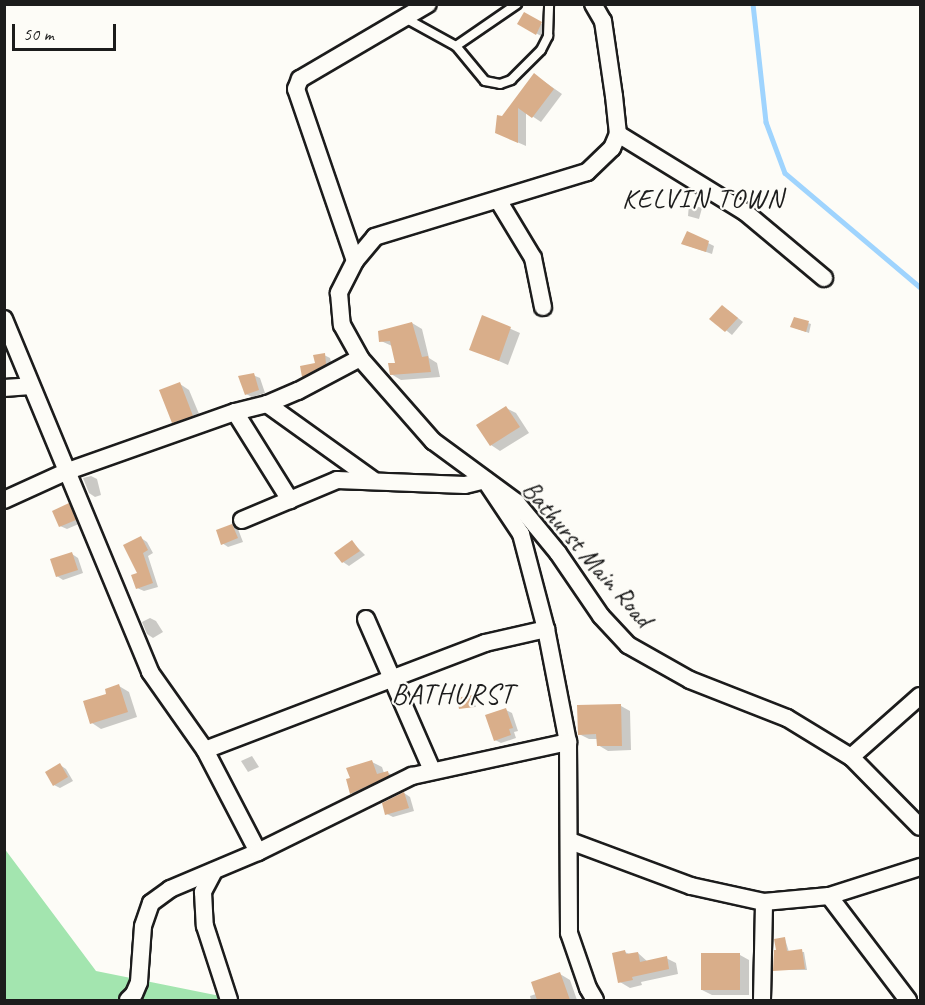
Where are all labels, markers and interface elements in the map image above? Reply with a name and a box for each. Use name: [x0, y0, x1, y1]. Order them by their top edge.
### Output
scale bar: [15, 12, 118, 50]
text: 50 m: [23, 23, 54, 45]
district label: KELVIN TOWN: [623, 183, 783, 215]
street label: Bathurst Main Road: [515, 474, 659, 634]
district label: BATHURST: [392, 677, 514, 711]

